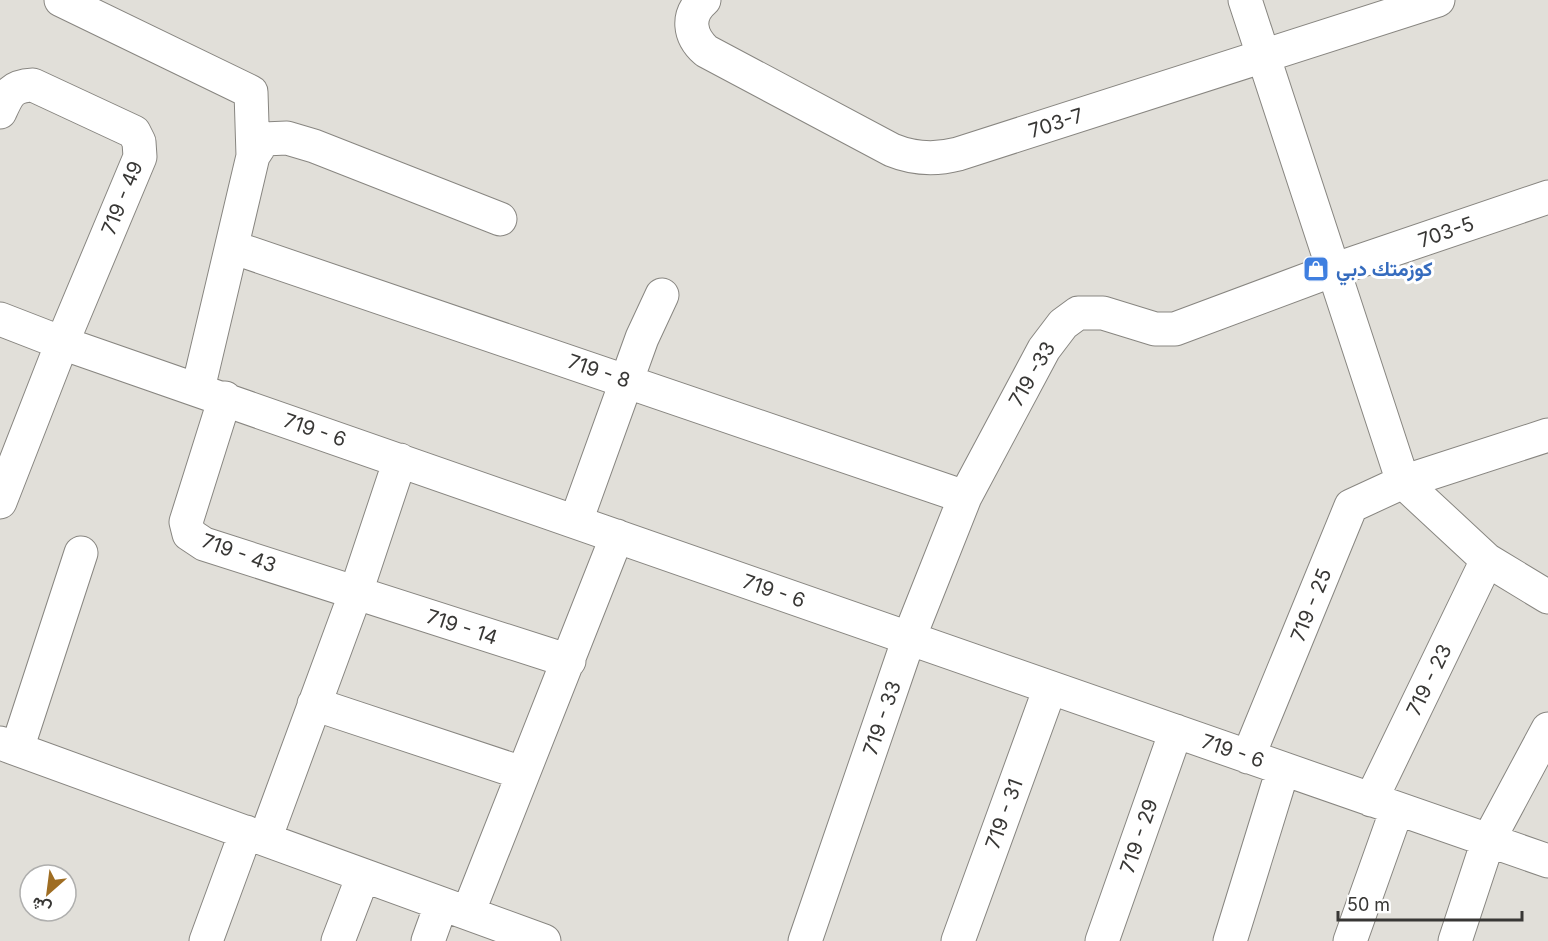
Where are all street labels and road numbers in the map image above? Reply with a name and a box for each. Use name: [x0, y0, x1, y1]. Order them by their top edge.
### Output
street label: 703-7: [1026, 103, 1086, 143]
street label: 719 - 49: [96, 158, 148, 238]
street label: 703-5: [1415, 211, 1477, 253]
street label: 719 -33: [1004, 337, 1060, 411]
street label: 719 - 8: [565, 349, 633, 393]
street label: 719 - 6: [280, 408, 350, 452]
street label: 719 - 43: [198, 528, 280, 578]
street label: 719 - 25: [1286, 565, 1336, 645]
street label: 719 - 6: [739, 569, 809, 613]
street label: 719 - 14: [423, 604, 501, 650]
street label: 719 - 23: [1401, 640, 1457, 720]
street label: 719 - 33: [858, 678, 906, 758]
street label: 719 - 6: [1198, 729, 1268, 773]
street label: 719 - 31: [980, 776, 1028, 852]
street label: 719 - 29: [1115, 796, 1163, 876]

